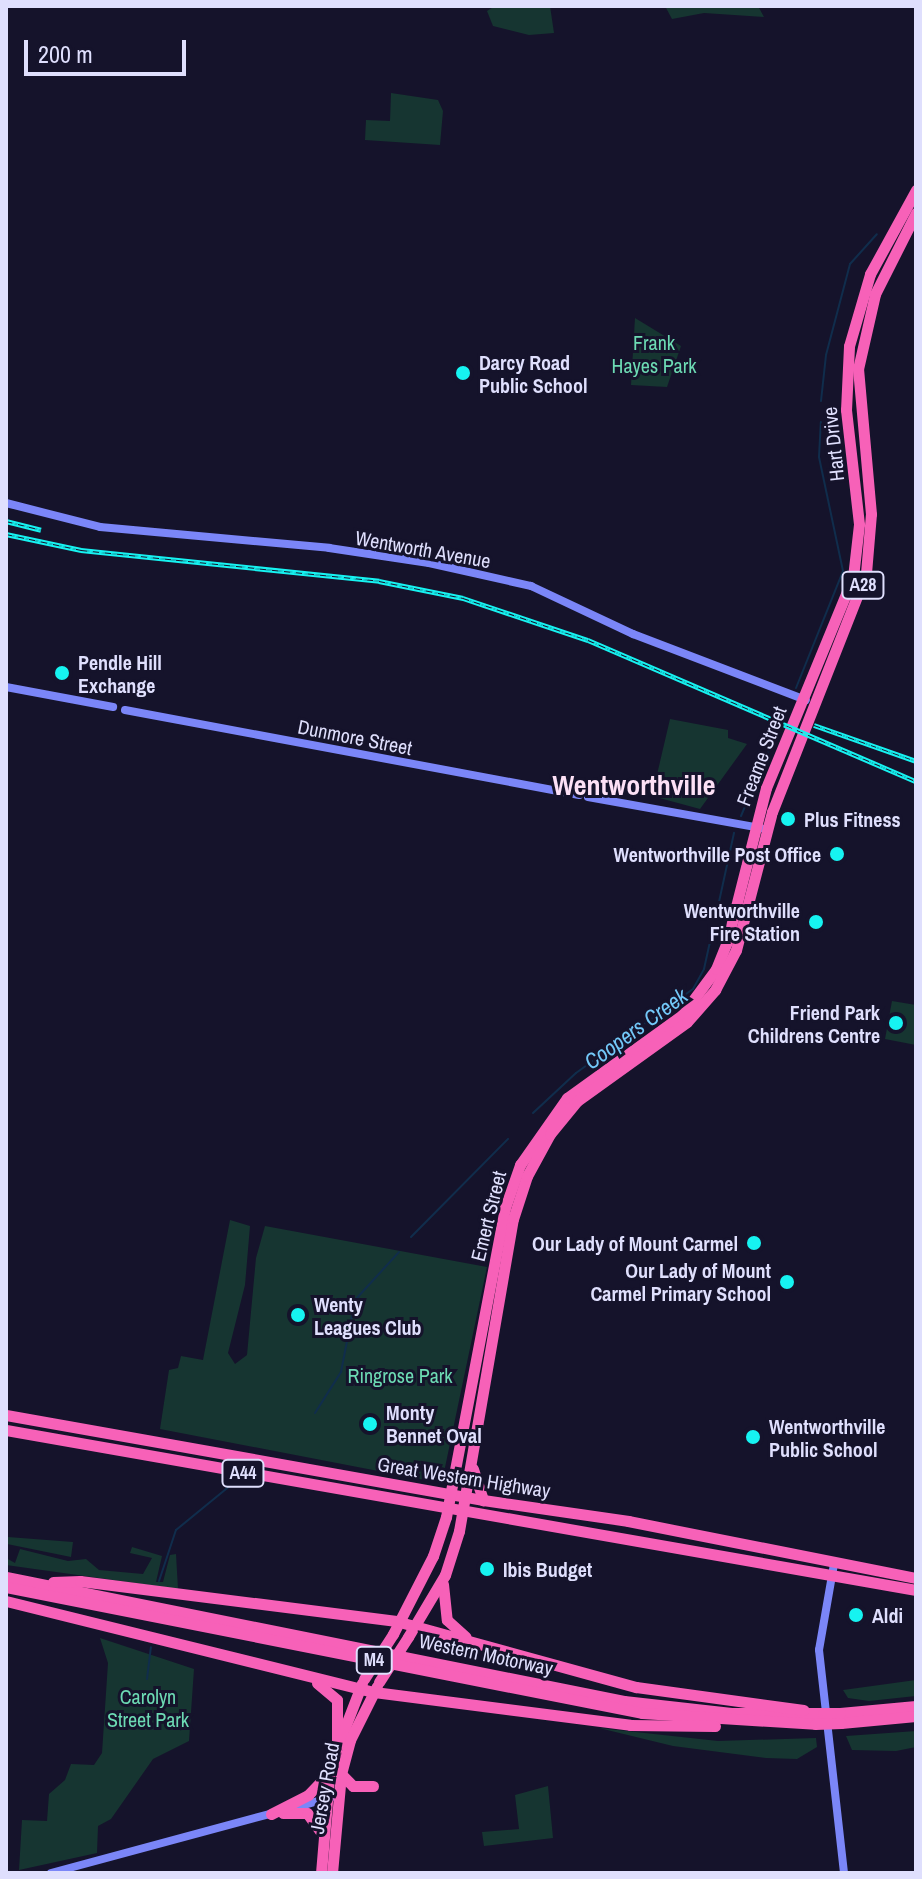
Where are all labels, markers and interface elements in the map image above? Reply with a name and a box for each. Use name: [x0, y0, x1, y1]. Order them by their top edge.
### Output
scale bar: [28, 24, 190, 74]
text: 200 m: [38, 38, 93, 70]
park label: Frank Hayes Park: [612, 331, 696, 378]
place label: Darcy Road Public School: [479, 350, 587, 397]
marker: Darcy Road Public School: [454, 364, 472, 382]
street label: Hart Drive: [817, 406, 849, 482]
street label: Wentworth Avenue: [353, 525, 493, 573]
road number: A28: [841, 571, 885, 599]
place label: Pendle Hill Exchange: [78, 650, 162, 697]
marker: Pendle Hill Exchange: [53, 664, 71, 682]
street label: Freame Street: [731, 703, 791, 809]
street label: Dunmore Street: [296, 714, 414, 760]
district label: Wentworthville: [553, 768, 715, 802]
place label: Plus Fitness: [804, 807, 901, 831]
marker: Plus Fitness: [779, 810, 797, 828]
place label: Wentworthville Post Office: [614, 842, 821, 866]
marker: Wentworthville Post Office: [828, 845, 846, 863]
place label: Wentworthville Fire Station: [684, 898, 800, 945]
marker: Wentworthville Fire Station: [807, 913, 825, 931]
water label: Coopers Creek: [579, 983, 693, 1075]
place label: Friend Park Childrens Centre: [748, 1000, 880, 1047]
marker: Friend Park Childrens Centre: [887, 1014, 905, 1032]
street label: Emert Street: [465, 1168, 511, 1264]
place label: Our Lady of Mount Carmel: [532, 1231, 738, 1255]
marker: Our Lady of Mount Carmel: [745, 1234, 763, 1252]
place label: Our Lady of Mount Carmel Primary School: [591, 1258, 771, 1305]
marker: Our Lady of Mount Carmel Primary School: [778, 1273, 796, 1291]
place label: Wenty Leagues Club: [314, 1292, 422, 1339]
marker: Wenty Leagues Club: [289, 1306, 307, 1324]
park label: Ringrose Park: [348, 1363, 452, 1387]
place label: Monty Bennet Oval: [386, 1400, 482, 1447]
place label: Wentworthville Public School: [769, 1414, 885, 1461]
marker: Monty Bennet Oval: [361, 1415, 379, 1433]
marker: Wentworthville Public School: [744, 1428, 762, 1446]
street label: Great Western Highway: [376, 1451, 552, 1503]
road number: A44: [221, 1459, 265, 1487]
place label: Ibis Budget: [503, 1557, 592, 1581]
marker: Ibis Budget: [478, 1560, 496, 1578]
place label: Aldi: [872, 1603, 903, 1627]
marker: Aldi: [847, 1606, 865, 1624]
street label: Western Motorway: [417, 1628, 555, 1680]
road number: M4: [354, 1646, 394, 1674]
park label: Carolyn Street Park: [107, 1685, 189, 1732]
street label: Jersey Road: [304, 1741, 344, 1835]

